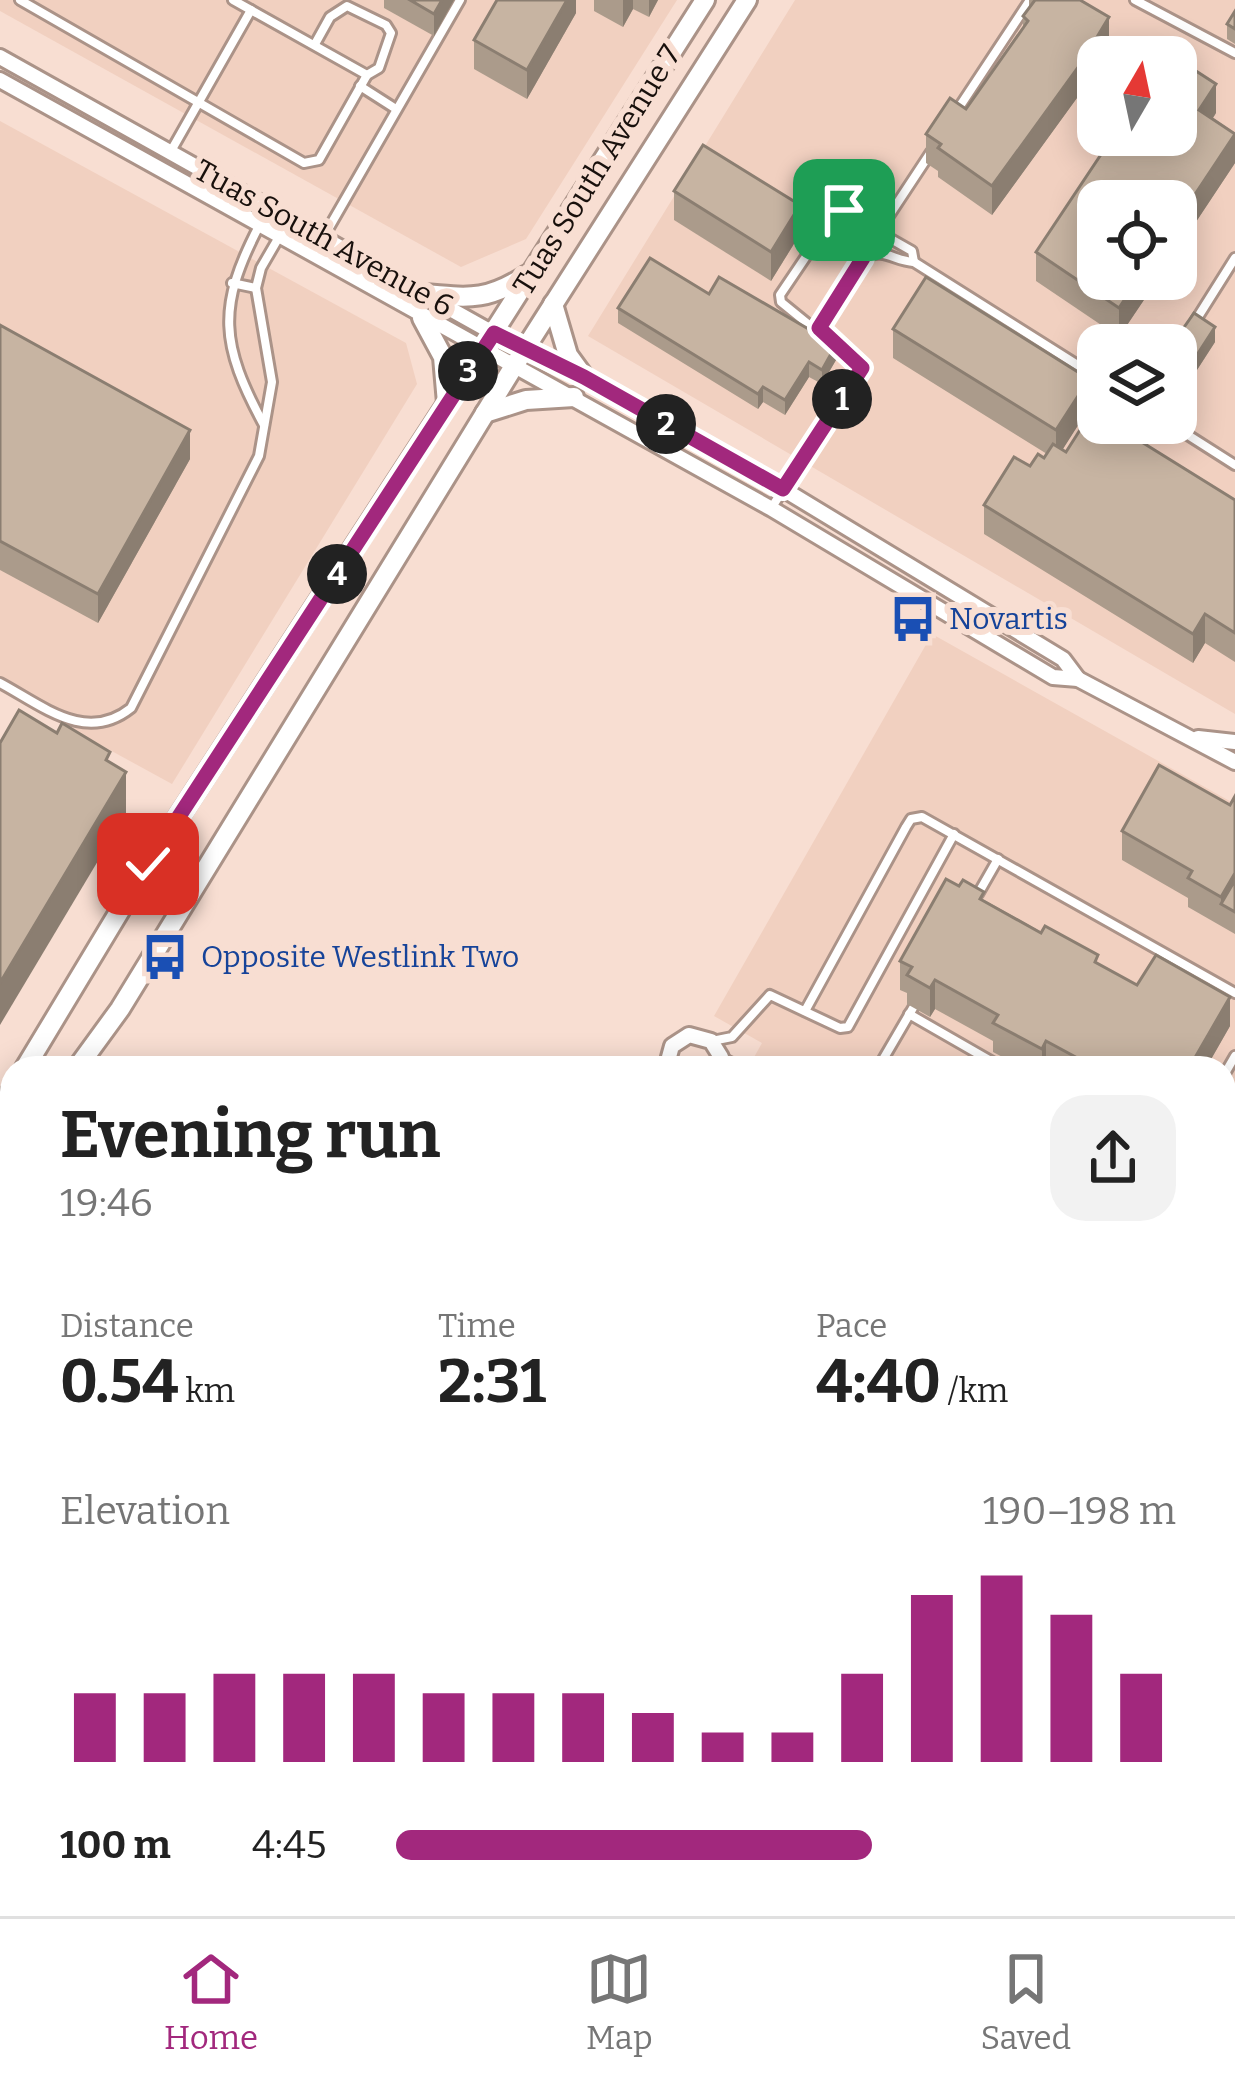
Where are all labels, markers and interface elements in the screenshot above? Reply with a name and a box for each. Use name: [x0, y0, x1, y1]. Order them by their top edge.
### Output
north arrow: [1077, 36, 1197, 156]
map controls: [1077, 36, 1197, 444]
street label: Tuas South Avenue 7: [506, 39, 688, 301]
street label: Tuas South Avenue 6: [188, 152, 460, 324]
pin: [793, 159, 895, 261]
icon: arrive: [811, 177, 877, 243]
button: locate: [1077, 180, 1197, 300]
button: layers: [1077, 324, 1197, 444]
pin: 3: [438, 341, 498, 401]
text: 3: [458, 351, 478, 391]
pin: 1: [812, 369, 872, 429]
text: 1: [835, 379, 849, 419]
pin: 2: [636, 394, 696, 454]
text: 2: [657, 404, 675, 444]
pin: 4: [307, 544, 367, 604]
text: 4: [327, 554, 347, 594]
bus stop icon: Novartis: [888, 594, 938, 644]
place label: Novartis: [949, 601, 1068, 637]
pin: [97, 813, 199, 915]
icon: check: [115, 831, 181, 897]
bus stop icon: Opposite Westlink Two: [140, 932, 190, 982]
place label: Opposite Westlink Two: [201, 939, 519, 975]
text: Evening run: [60, 1095, 441, 1174]
button: share: [1050, 1095, 1176, 1221]
text: 19:46: [60, 1180, 153, 1226]
text: Distance: [60, 1306, 194, 1346]
text: Time: [438, 1306, 516, 1346]
text: Pace: [816, 1306, 887, 1346]
text: 0.54: [60, 1346, 179, 1418]
text: 2:31: [438, 1346, 546, 1418]
text: 4:40: [816, 1346, 941, 1418]
text: km: [179, 1371, 235, 1411]
text: /km: [941, 1371, 1008, 1411]
text: Elevation: [60, 1488, 230, 1534]
text: 190–198 m: [983, 1488, 1176, 1534]
text: 100 m: [60, 1822, 171, 1868]
text: 4:45: [252, 1822, 327, 1868]
tab: Home: [164, 1946, 258, 2058]
tab: Map: [586, 1946, 653, 2058]
tab: Saved: [980, 1946, 1071, 2058]

